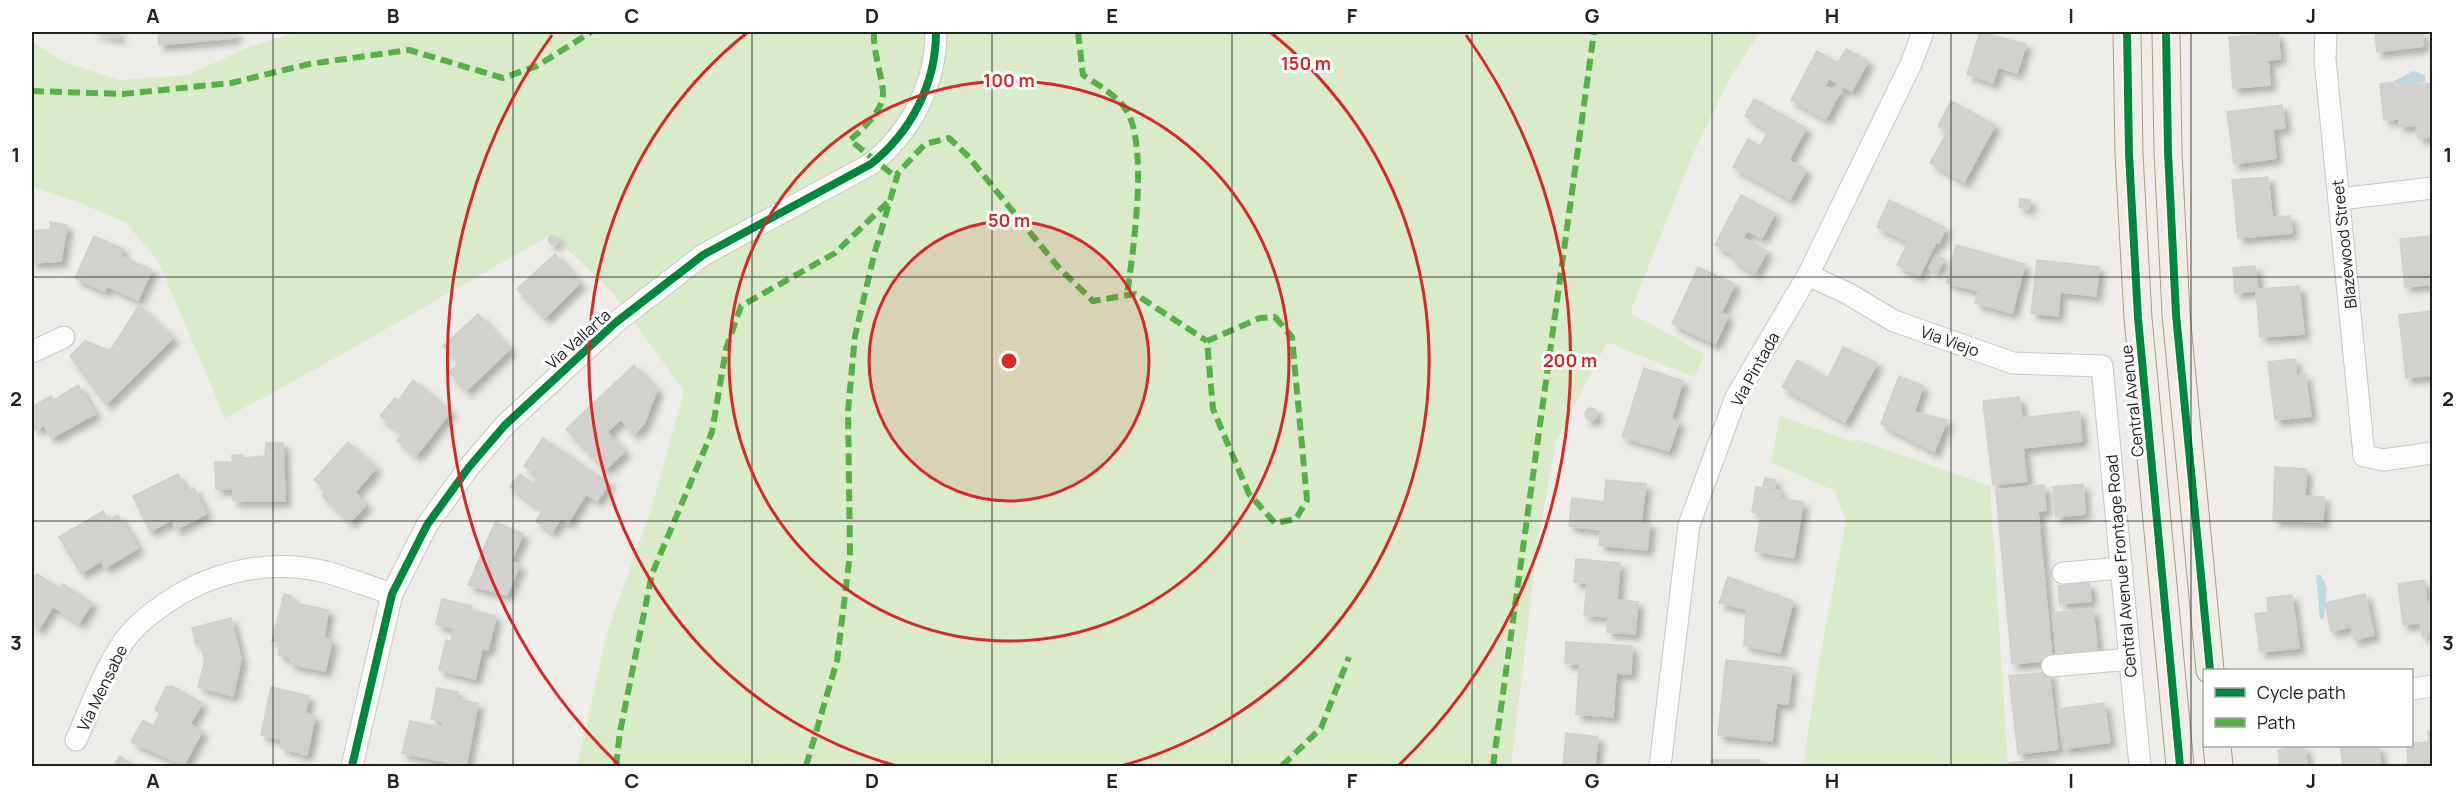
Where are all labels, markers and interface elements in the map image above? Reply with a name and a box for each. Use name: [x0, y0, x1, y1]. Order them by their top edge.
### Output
text: A: [146, 2, 160, 29]
text: B: [387, 2, 400, 29]
text: C: [625, 2, 639, 29]
text: D: [865, 2, 879, 29]
text: E: [1106, 2, 1118, 29]
text: F: [1347, 2, 1358, 29]
text: G: [1585, 2, 1600, 29]
text: H: [1825, 2, 1839, 29]
text: I: [2068, 2, 2074, 29]
text: J: [2306, 2, 2316, 29]
text: 150 m: [1281, 51, 1331, 75]
text: 100 m: [983, 68, 1035, 92]
text: 1: [12, 141, 20, 168]
text: 1: [2444, 141, 2452, 168]
street label: Blazewood Street: [2326, 178, 2362, 310]
text: 50 m: [988, 208, 1030, 232]
street label: Via Vallarta: [541, 304, 615, 374]
street label: Via Viejo: [1918, 320, 1982, 362]
street label: Via Pintada: [1726, 328, 1784, 410]
street label: Central Avenue: [2115, 344, 2149, 458]
text: 200 m: [1543, 348, 1597, 372]
centre of rings: [999, 351, 1019, 371]
text: 2: [10, 385, 22, 412]
text: 2: [2442, 385, 2454, 412]
street label: Central Avenue Frontage Road: [2100, 454, 2142, 678]
text: 3: [10, 629, 22, 656]
text: 3: [2442, 629, 2454, 656]
street label: Via Mensabe: [72, 641, 132, 735]
legend: [2203, 669, 2413, 747]
text: Cycle path: [2257, 680, 2346, 704]
text: Path: [2257, 710, 2295, 734]
text: A: [146, 767, 160, 794]
text: B: [387, 767, 400, 794]
text: C: [625, 767, 639, 794]
text: D: [865, 767, 879, 794]
text: E: [1106, 767, 1118, 794]
text: F: [1347, 767, 1358, 794]
text: G: [1585, 767, 1600, 794]
text: H: [1825, 767, 1839, 794]
text: I: [2068, 767, 2074, 794]
text: J: [2306, 767, 2316, 794]

